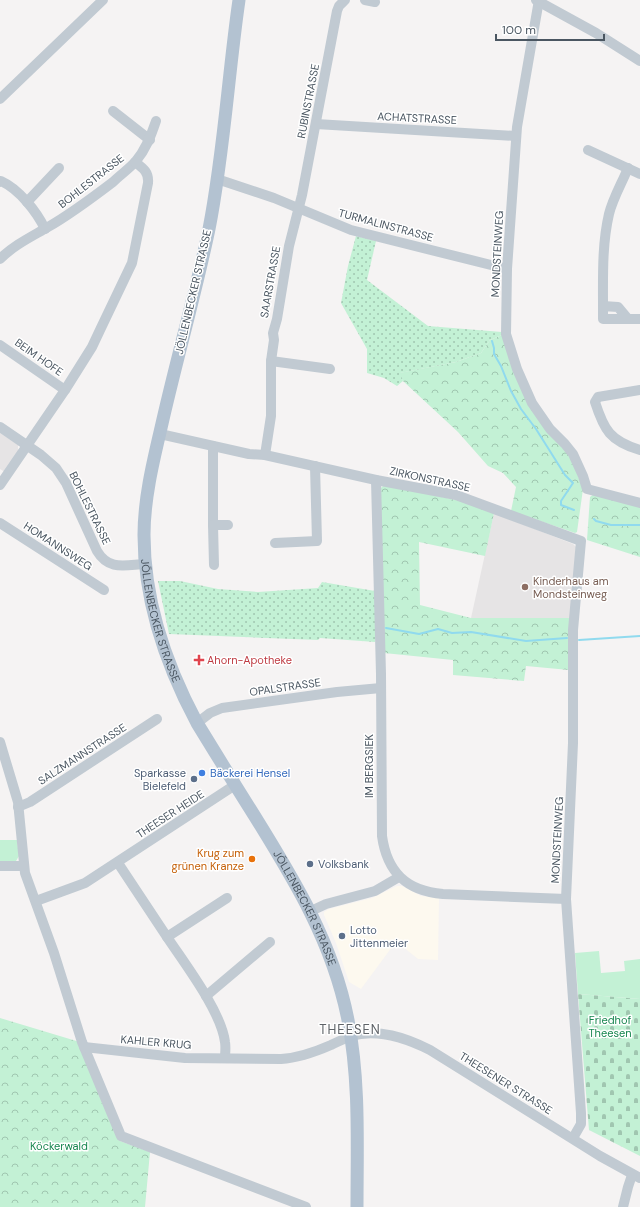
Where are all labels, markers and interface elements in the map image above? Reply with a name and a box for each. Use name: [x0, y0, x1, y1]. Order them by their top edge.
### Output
scale bar: [496, 16, 604, 42]
text: 100 m: [502, 22, 536, 38]
street label: RUBINSTRASSE: [294, 62, 322, 140]
street label: ACHATSTRASSE: [377, 109, 457, 127]
street label: BOHLESTRASSE: [55, 151, 127, 211]
street label: TURMALINSTRASSE: [337, 206, 435, 244]
street label: MONDSTEINWEG: [488, 210, 506, 298]
street label: JÖLLENBECKER STRASSE: [172, 228, 214, 356]
street label: SAARSTRASSE: [257, 245, 283, 319]
street label: BEIM HOFE: [12, 335, 66, 379]
street label: ZIRKONSTRASSE: [388, 464, 472, 494]
street label: BOHLESTRASSE: [66, 469, 114, 547]
street label: HOMANNSWEG: [21, 519, 95, 573]
street label: JÖLLENBECKER STRASSE: [138, 558, 184, 685]
place label: Kinderhaus am Mondsteinweg: [533, 574, 609, 601]
marker: Kinderhaus am Mondsteinweg: [520, 582, 530, 592]
place label: Ahorn-Apotheke: [207, 653, 292, 667]
marker: Ahorn-Apotheke: [194, 655, 204, 665]
street label: OPALSTRASSE: [248, 675, 322, 699]
street label: SALZMANNSTRASSE: [35, 720, 129, 788]
street label: IM BERGSIEK: [362, 733, 376, 798]
place label: Sparkasse Bielefeld: [134, 766, 186, 793]
place label: Bäckerei Hensel: [210, 766, 290, 780]
marker: Bäckerei Hensel: [197, 768, 207, 778]
marker: Sparkasse Bielefeld: [189, 774, 199, 784]
street label: THEESER HEIDE: [133, 787, 207, 841]
street label: MONDSTEINWEG: [548, 796, 566, 884]
place label: Krug zum grünen Kranze: [172, 846, 244, 873]
street label: JÖLLENBECKER STRASSE: [270, 848, 339, 968]
marker: Krug zum grünen Kranze: [247, 854, 257, 864]
place label: Volksbank: [318, 857, 370, 871]
marker: Volksbank: [305, 859, 315, 869]
place label: Lotto Jittenmeier: [350, 923, 408, 950]
marker: Lotto Jittenmeier: [337, 931, 347, 941]
park label: Friedhof Theesen: [588, 1013, 632, 1040]
district label: THEESEN: [319, 1021, 381, 1038]
street label: KAHLER KRUG: [120, 1032, 192, 1052]
street label: THEESENER STRASSE: [457, 1049, 555, 1117]
park label: Köckerwald: [30, 1139, 88, 1153]

